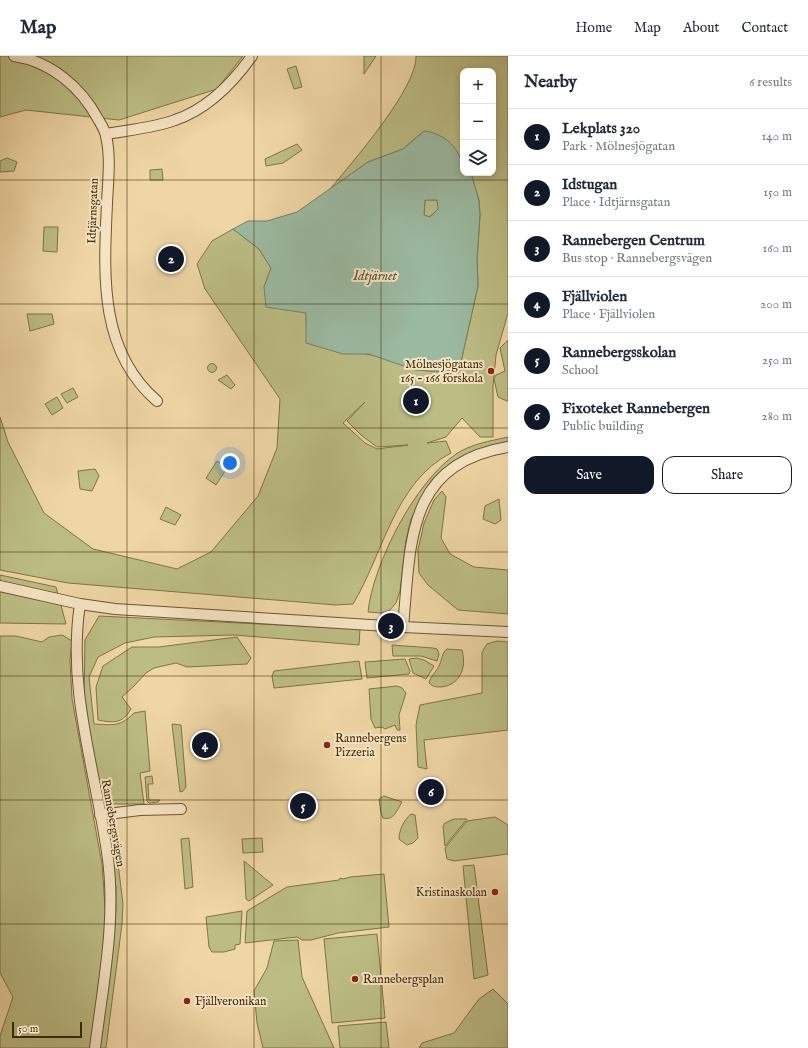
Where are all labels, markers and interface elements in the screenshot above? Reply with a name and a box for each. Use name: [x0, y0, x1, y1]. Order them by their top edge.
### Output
text: Map: [20, 16, 56, 40]
text: Home: [576, 19, 612, 37]
text: Map: [634, 19, 661, 37]
text: About: [683, 19, 719, 37]
text: Contact: [741, 19, 788, 37]
map controls: [460, 68, 496, 176]
button: +: [460, 68, 496, 104]
text: Nearby: [524, 72, 577, 93]
text: 6 results: [749, 74, 792, 91]
button: −: [460, 104, 496, 140]
text: Lekplats 320: [562, 119, 640, 138]
text: 1: [535, 128, 539, 145]
text: 140 m: [762, 128, 792, 145]
text: Park · Mölnesjögatan: [562, 138, 675, 155]
button: layers: [460, 140, 496, 176]
text: Idstugan: [562, 175, 617, 194]
street label: Idtjärnsgatan: [84, 177, 102, 244]
text: 2: [534, 184, 540, 201]
text: 150 m: [763, 184, 792, 201]
text: Place · Idtjärnsgatan: [562, 194, 670, 211]
text: Rannebergen Centrum: [562, 231, 705, 250]
text: 3: [535, 240, 539, 257]
text: 160 m: [762, 240, 792, 257]
pin: 2: [158, 244, 184, 274]
text: Bus stop · Rannebergsvägen: [562, 250, 712, 267]
water label: Idtjärnet: [352, 268, 398, 285]
text: Fjällviolen: [562, 287, 627, 306]
text: 4: [534, 296, 540, 313]
text: 200 m: [760, 296, 792, 313]
text: Place · Fjällviolen: [562, 306, 655, 323]
text: Rannebergsskolan: [562, 343, 676, 362]
text: 5: [535, 352, 539, 369]
text: 250 m: [762, 352, 792, 369]
place label: Mölnesjögatans 165 - 166 förskola: [401, 357, 484, 386]
text: School: [562, 362, 599, 379]
marker: Mölnesjögatans 165 - 166 förskola: [486, 366, 496, 376]
pin: 1: [403, 386, 429, 416]
text: Fixoteket Rannebergen: [562, 399, 710, 418]
text: 6: [534, 408, 540, 425]
text: 280 m: [762, 408, 792, 425]
text: Public building: [562, 418, 644, 435]
your location: [220, 453, 240, 473]
button: Save: [524, 456, 654, 494]
button: Share: [662, 456, 792, 494]
pin: 3: [378, 611, 404, 641]
pin: 4: [192, 730, 218, 760]
place label: Rannebergens Pizzeria: [335, 731, 407, 760]
marker: Rannebergens Pizzeria: [322, 740, 332, 750]
pin: 6: [418, 777, 444, 807]
street label: Rannebergsvägen: [98, 778, 128, 868]
pin: 5: [290, 791, 316, 821]
place label: Kristinaskolan: [416, 885, 488, 900]
marker: Kristinaskolan: [490, 887, 500, 897]
place label: Rannebergsplan: [363, 972, 445, 988]
marker: Rannebergsplan: [350, 974, 360, 984]
place label: Fjällveronikan: [195, 994, 267, 1009]
marker: Fjällveronikan: [182, 996, 192, 1006]
scale bar: [12, 1020, 82, 1039]
text: 50 m: [18, 1022, 38, 1036]

